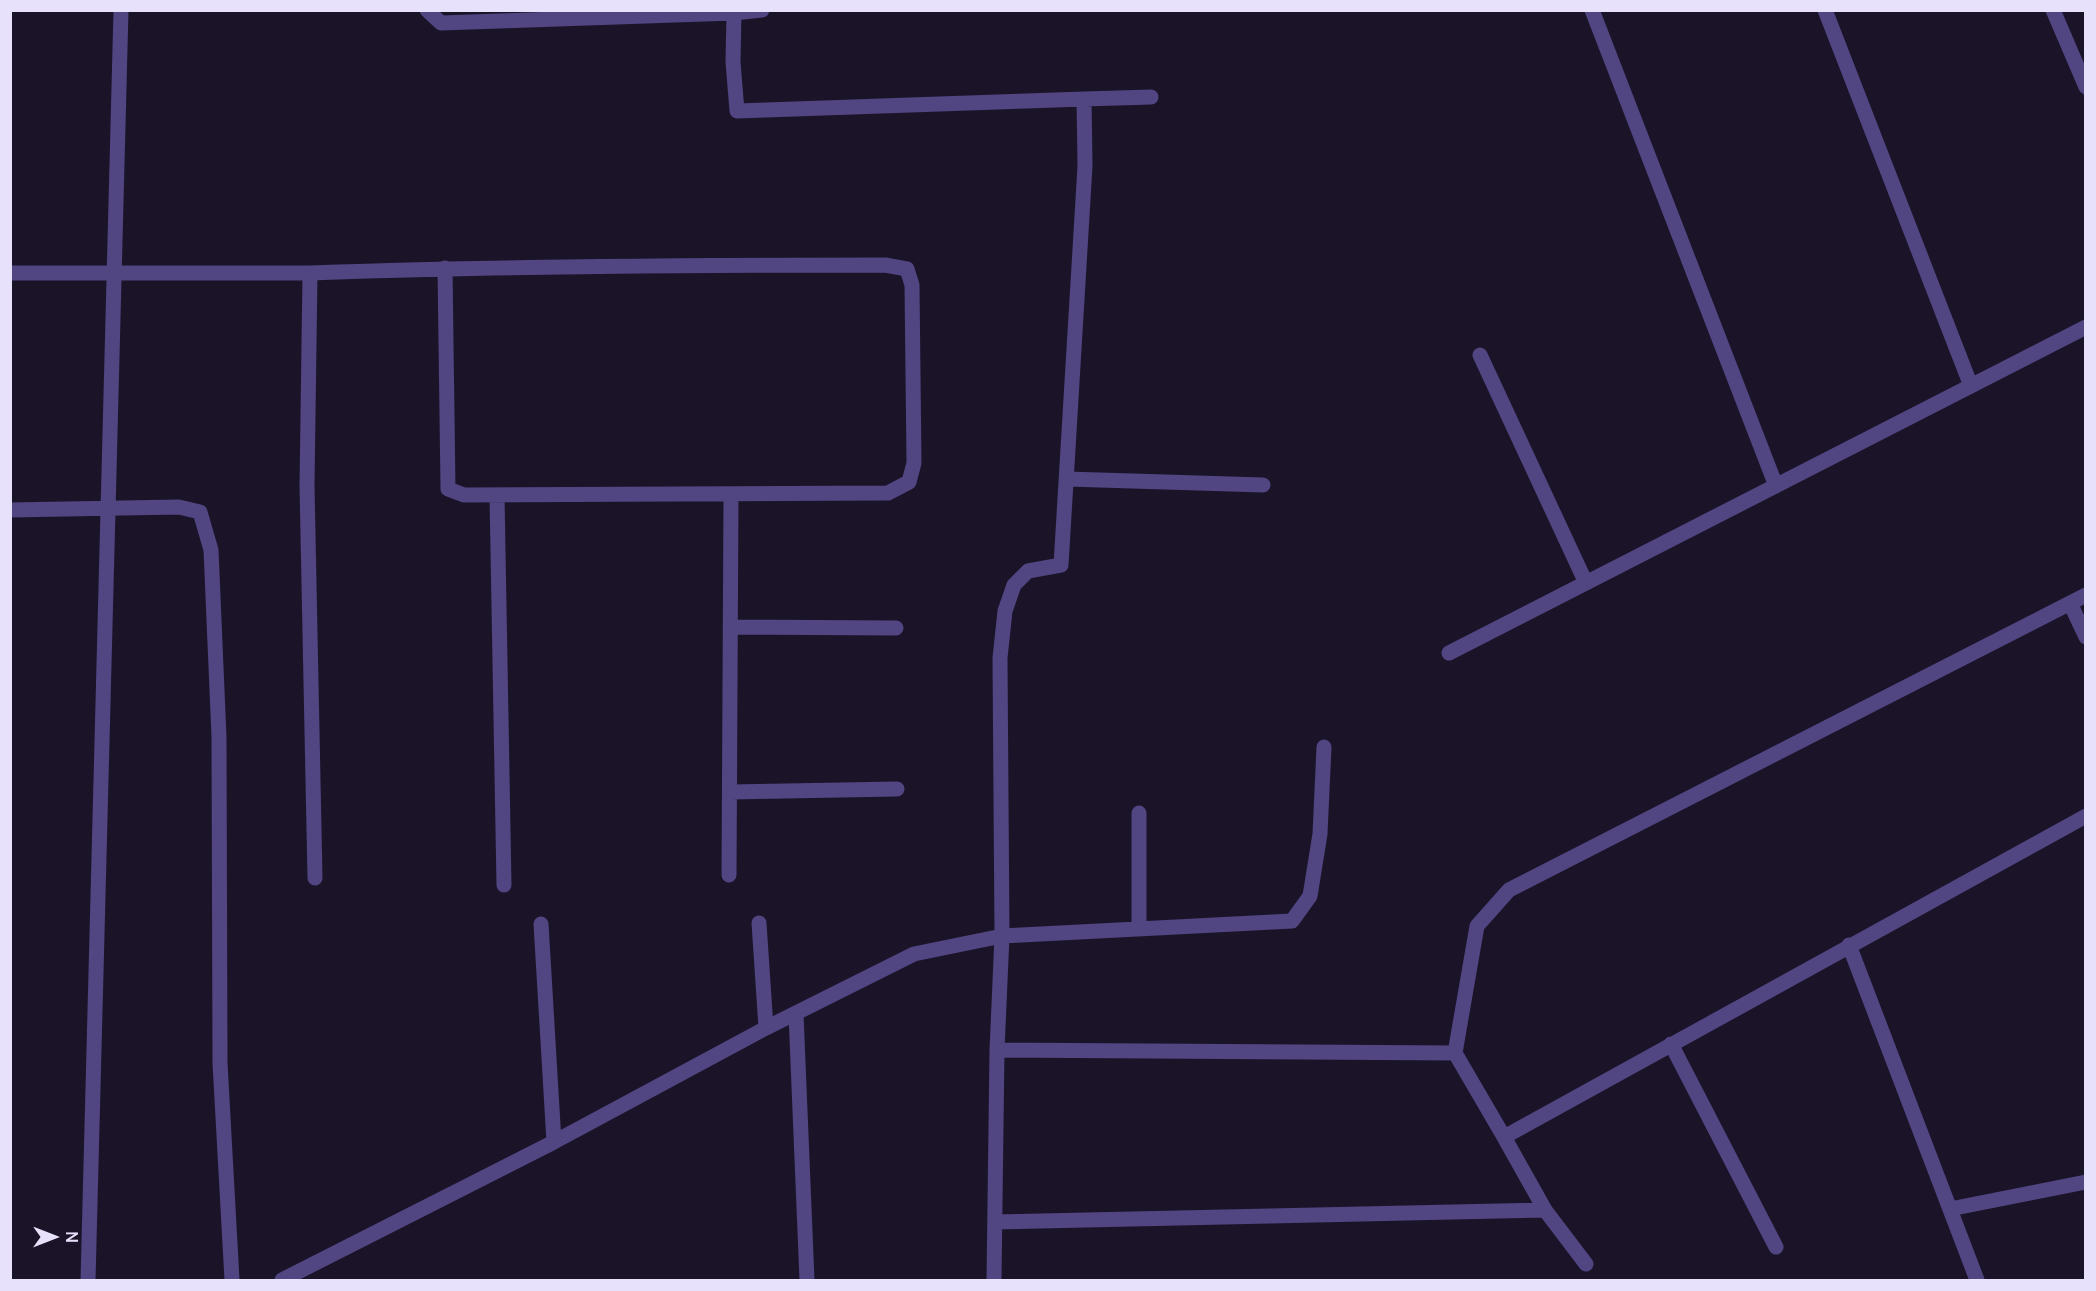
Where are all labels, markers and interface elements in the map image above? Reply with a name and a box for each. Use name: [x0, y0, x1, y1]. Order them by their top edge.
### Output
north arrow: [24, 1207, 84, 1267]
text: N: [61, 1231, 83, 1243]

